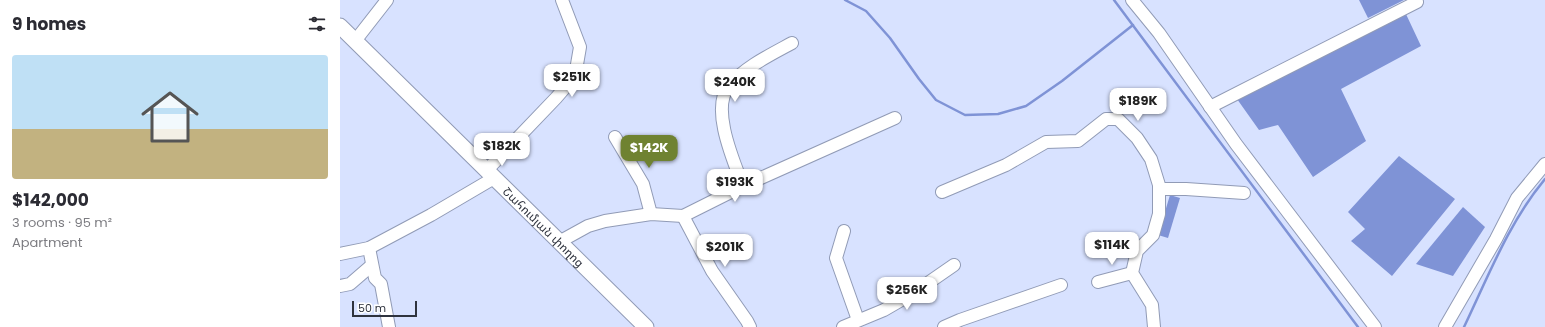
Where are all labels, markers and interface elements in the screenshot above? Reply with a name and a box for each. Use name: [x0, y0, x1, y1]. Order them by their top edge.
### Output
text: 9 homes: [12, 12, 86, 36]
icon: filters: [306, 13, 328, 35]
pin: $251K: [544, 64, 600, 98]
text: $251K: [553, 67, 591, 86]
pin: $240K: [707, 69, 763, 103]
text: $240K: [714, 72, 756, 91]
icon: home: [134, 81, 206, 153]
pin: $189K: [1110, 88, 1166, 122]
text: $189K: [1119, 91, 1157, 110]
pin: $182K: [474, 133, 530, 167]
pin: $142K: [621, 135, 677, 169]
text: $182K: [483, 136, 521, 155]
text: $142K: [630, 138, 668, 157]
pin: $193K: [707, 169, 763, 203]
text: $193K: [716, 172, 754, 191]
street label: Շահումյան փողոց: [499, 183, 588, 271]
text: $142,000: [12, 188, 89, 212]
text: 3 rooms · 95 m²: [12, 213, 112, 232]
pin: $114K: [1084, 232, 1140, 266]
text: Apartment: [12, 233, 82, 252]
pin: $201K: [697, 234, 753, 268]
text: $114K: [1094, 235, 1130, 254]
text: $201K: [706, 237, 744, 256]
pin: $256K: [879, 277, 935, 311]
text: $256K: [886, 280, 928, 299]
scale bar: [352, 299, 417, 318]
text: 50 m: [358, 300, 386, 316]

